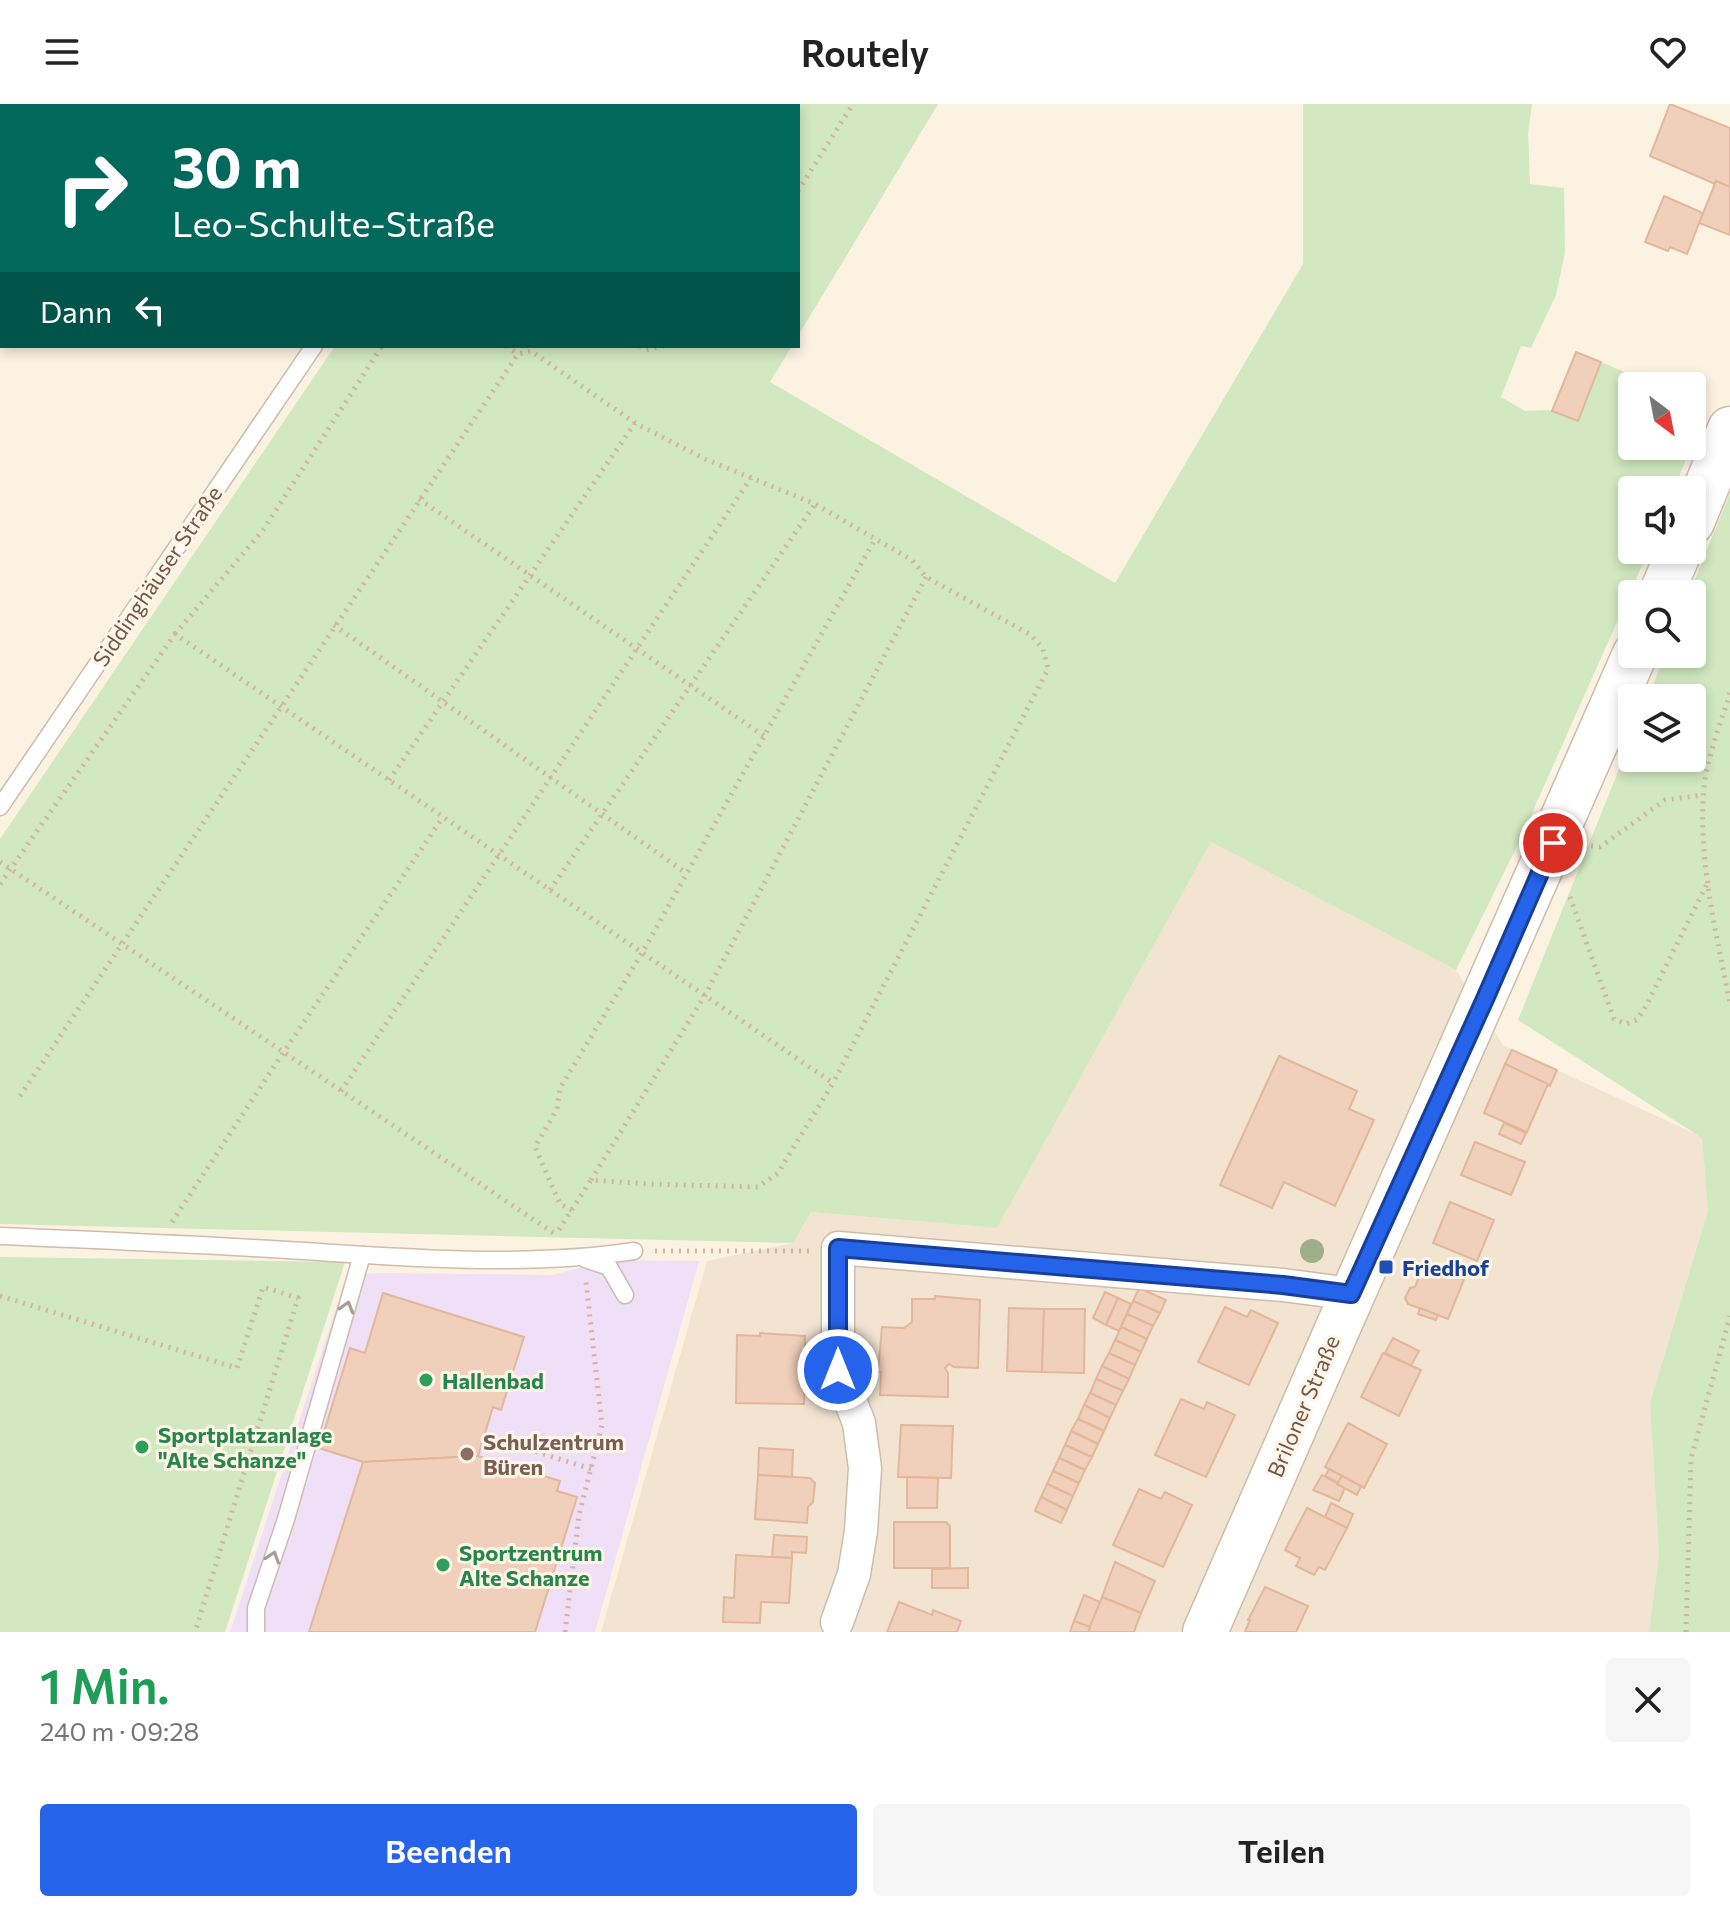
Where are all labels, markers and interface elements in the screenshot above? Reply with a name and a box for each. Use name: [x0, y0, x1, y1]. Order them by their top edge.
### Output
icon: menu: [40, 30, 84, 74]
text: Routely: [801, 30, 929, 74]
icon: heart: [1646, 30, 1690, 74]
text: 30 m: [172, 131, 301, 200]
icon: right: [40, 136, 144, 240]
text: Leo-Schulte-Straße: [172, 200, 495, 244]
icon: left: [128, 288, 172, 332]
text: Dann: [40, 292, 112, 329]
north arrow: [1618, 372, 1706, 460]
map controls: [1618, 372, 1706, 772]
button: sound: [1618, 476, 1706, 564]
street label: Siddinghäuser Straße: [87, 481, 227, 671]
button: search: [1618, 580, 1706, 668]
button: layers: [1618, 684, 1706, 772]
pin: [1519, 809, 1587, 877]
icon: arrive: [1531, 821, 1575, 865]
place label: Friedhof: [1402, 1254, 1490, 1281]
marker: Friedhof: [1377, 1258, 1395, 1276]
one-way arrow: [338, 1301, 354, 1315]
position arrow: [796, 1328, 880, 1412]
street label: Briloner Straße: [1261, 1331, 1345, 1481]
place label: Hallenbad: [442, 1367, 544, 1394]
marker: Hallenbad: [417, 1371, 435, 1389]
place label: Sportplatzanlage "Alte Schanze": [158, 1421, 332, 1473]
place label: Schulzentrum Büren: [483, 1428, 624, 1480]
marker: Sportplatzanlage "Alte Schanze": [133, 1438, 151, 1456]
marker: Schulzentrum Büren: [458, 1445, 476, 1463]
place label: Sportzentrum Alte Schanze: [459, 1539, 602, 1591]
one-way arrow: [264, 1550, 280, 1564]
marker: Sportzentrum Alte Schanze: [434, 1556, 452, 1574]
text: 1 Min.: [40, 1655, 170, 1714]
button: close: [1606, 1658, 1690, 1742]
text: 240 m · 09:28: [40, 1715, 199, 1746]
button: Beenden: [40, 1804, 857, 1896]
button: Teilen: [873, 1804, 1690, 1896]

